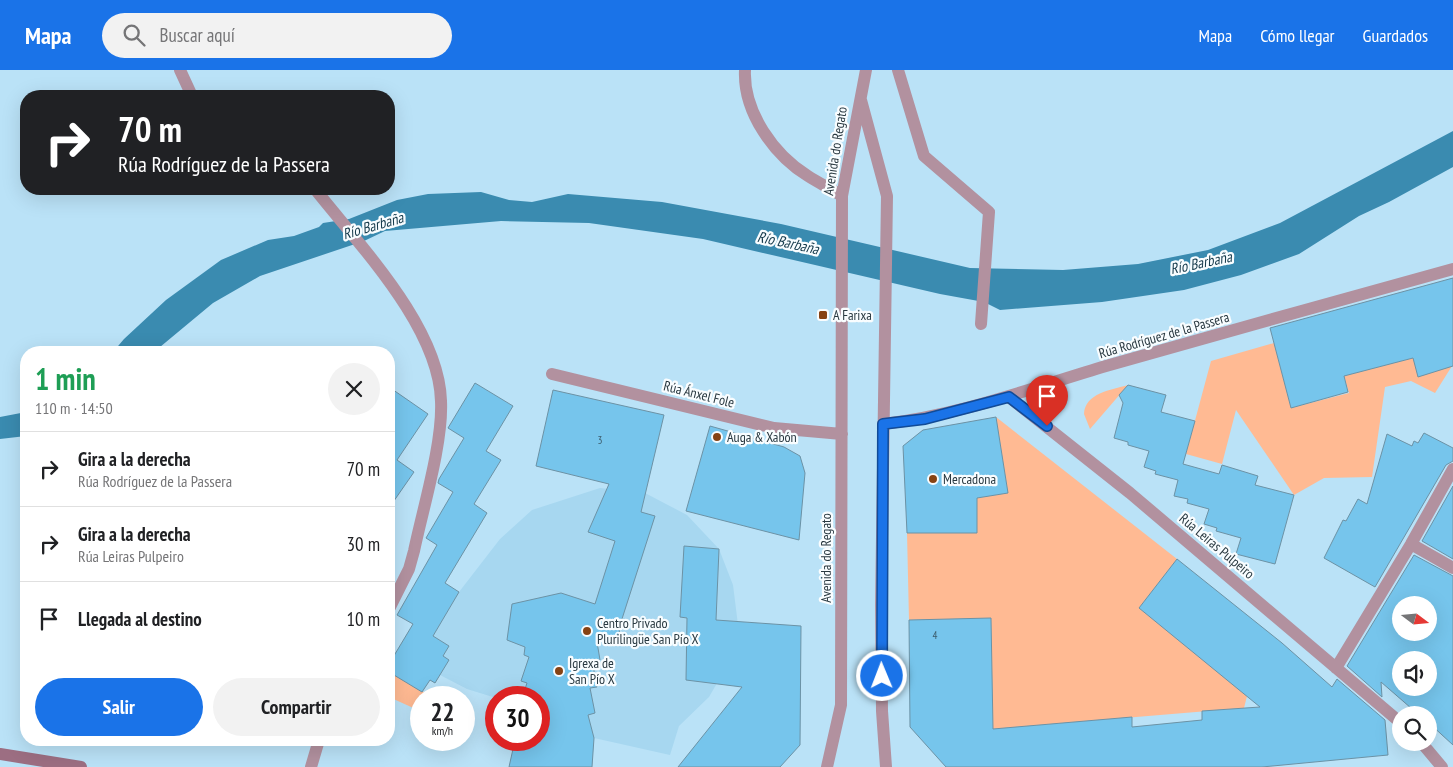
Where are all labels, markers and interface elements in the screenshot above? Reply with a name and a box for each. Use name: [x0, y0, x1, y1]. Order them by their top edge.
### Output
search box: [102, 13, 452, 58]
text: Mapa: [25, 20, 72, 51]
icon: search: [120, 21, 148, 49]
text: Buscar aquí: [160, 23, 235, 47]
text: Mapa: [1198, 24, 1232, 47]
text: Cómo llegar: [1260, 24, 1335, 47]
text: Guardados: [1363, 24, 1428, 47]
street label: Avenida do Regato: [819, 105, 851, 197]
text: 70 m: [118, 106, 182, 152]
icon: right: [35, 110, 100, 175]
text: Rúa Rodríguez de la Passera: [118, 150, 330, 178]
water label: Río Barbaña: [340, 208, 406, 243]
water label: Río Barbaña: [756, 227, 822, 258]
water label: Río Barbaña: [1168, 247, 1234, 278]
place label: A Farixa: [833, 306, 872, 324]
street label: Rúa Rodríguez de la Passera: [1097, 308, 1231, 362]
marker: A Farixa: [817, 309, 829, 321]
text: 1 min: [35, 359, 96, 398]
button: close: [328, 363, 380, 415]
pin: [1026, 375, 1068, 426]
street label: Rúa Ánxel Fole: [662, 377, 736, 412]
icon: arrive: [1033, 382, 1061, 410]
text: 110 m · 14:50: [35, 398, 113, 418]
place label: Auga & Xabón: [727, 428, 797, 446]
marker: Auga & Xabón: [711, 431, 723, 443]
house number: 3: [598, 433, 603, 447]
text: Gira a la derecha: [78, 447, 191, 471]
icon: right: [35, 455, 63, 483]
text: 70 m: [347, 457, 380, 481]
place label: Mercadona: [943, 470, 996, 488]
text: Rúa Rodríguez de la Passera: [78, 471, 232, 491]
marker: Mercadona: [927, 473, 939, 485]
street label: Rúa Leiras Pulpeiro: [1176, 509, 1258, 583]
street label: Avenida do Regato: [817, 513, 835, 603]
text: Gira a la derecha: [78, 522, 191, 546]
icon: right: [35, 530, 63, 558]
text: 30 m: [347, 532, 380, 556]
text: Rúa Leiras Pulpeiro: [78, 546, 184, 566]
north arrow: [1392, 596, 1438, 641]
map controls: [1392, 596, 1437, 751]
icon: arrive: [35, 605, 63, 633]
text: Llegada al destino: [78, 607, 202, 631]
text: 10 m: [347, 607, 380, 631]
place label: Centro Privado Plurilingüe San Pío X: [597, 614, 699, 648]
marker: Centro Privado Plurilingüe San Pío X: [581, 625, 593, 637]
house number: 4: [933, 628, 938, 642]
position arrow: [855, 649, 907, 701]
button: sound: [1392, 651, 1437, 696]
place label: Igrexa de San Pío X: [569, 654, 615, 688]
marker: Igrexa de San Pío X: [553, 665, 565, 677]
button: Salir: [35, 678, 203, 736]
button: Compartir: [213, 678, 380, 736]
speed limit sign: 30: [485, 686, 550, 751]
text: 22: [431, 696, 454, 728]
button: search: [1392, 706, 1437, 751]
text: km/h: [432, 723, 453, 738]

